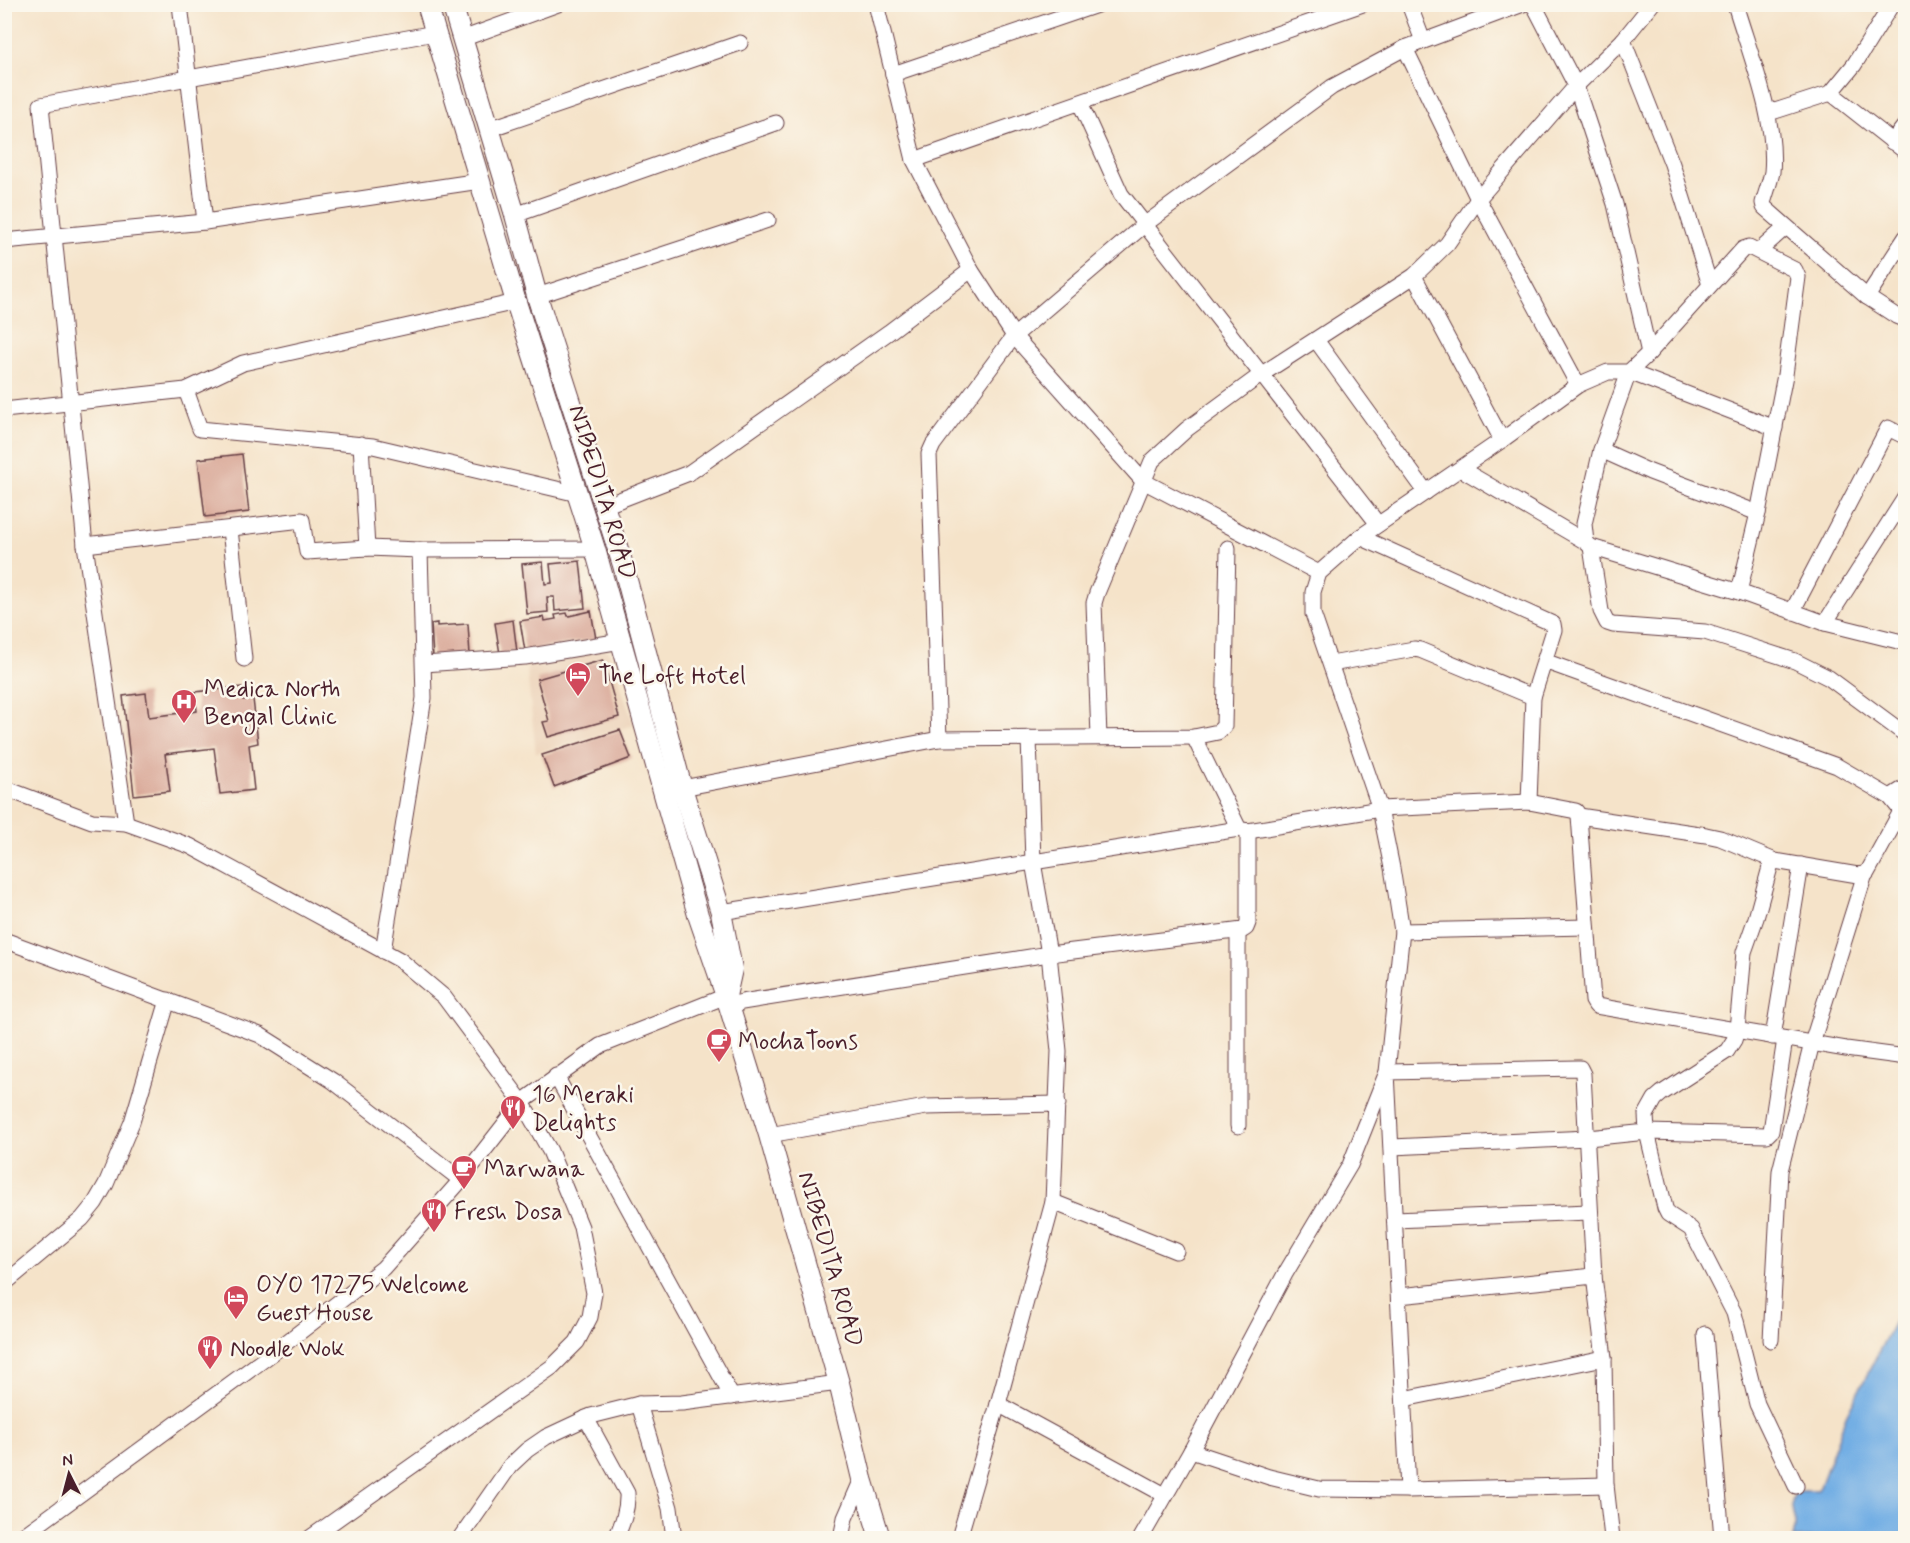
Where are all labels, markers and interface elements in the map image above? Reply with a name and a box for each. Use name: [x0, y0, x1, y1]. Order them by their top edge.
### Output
street label: NIBEDITA ROAD: [560, 401, 643, 584]
hotel icon: The Loft Hotel: [563, 660, 593, 698]
place label: The Loft Hotel: [598, 661, 746, 692]
place label: Medica North Bengal Clinic: [204, 674, 341, 735]
hospital icon: Medica North Bengal Clinic: [169, 687, 199, 725]
cafe icon: MochaToons: [704, 1026, 734, 1064]
place label: MochaToons: [738, 1027, 858, 1058]
place label: 16 Meraki Delights: [532, 1080, 634, 1139]
restaurant icon: 16 Meraki Delights: [498, 1093, 528, 1131]
cafe icon: Marwana: [449, 1153, 479, 1191]
place label: Marwana: [484, 1154, 585, 1185]
street label: NIBEDITA ROAD: [790, 1168, 869, 1351]
restaurant icon: Fresh Dosa: [419, 1196, 449, 1234]
place label: Fresh Dosa: [454, 1197, 563, 1228]
place label: OYO 17275 Welcome Guest House: [256, 1270, 469, 1329]
hotel icon: OYO 17275 Welcome Guest House: [221, 1283, 251, 1321]
restaurant icon: Noodle Wok: [195, 1333, 225, 1371]
place label: Noodle Wok: [230, 1334, 345, 1365]
north arrow: [39, 1444, 99, 1504]
text: N: [61, 1450, 74, 1472]

